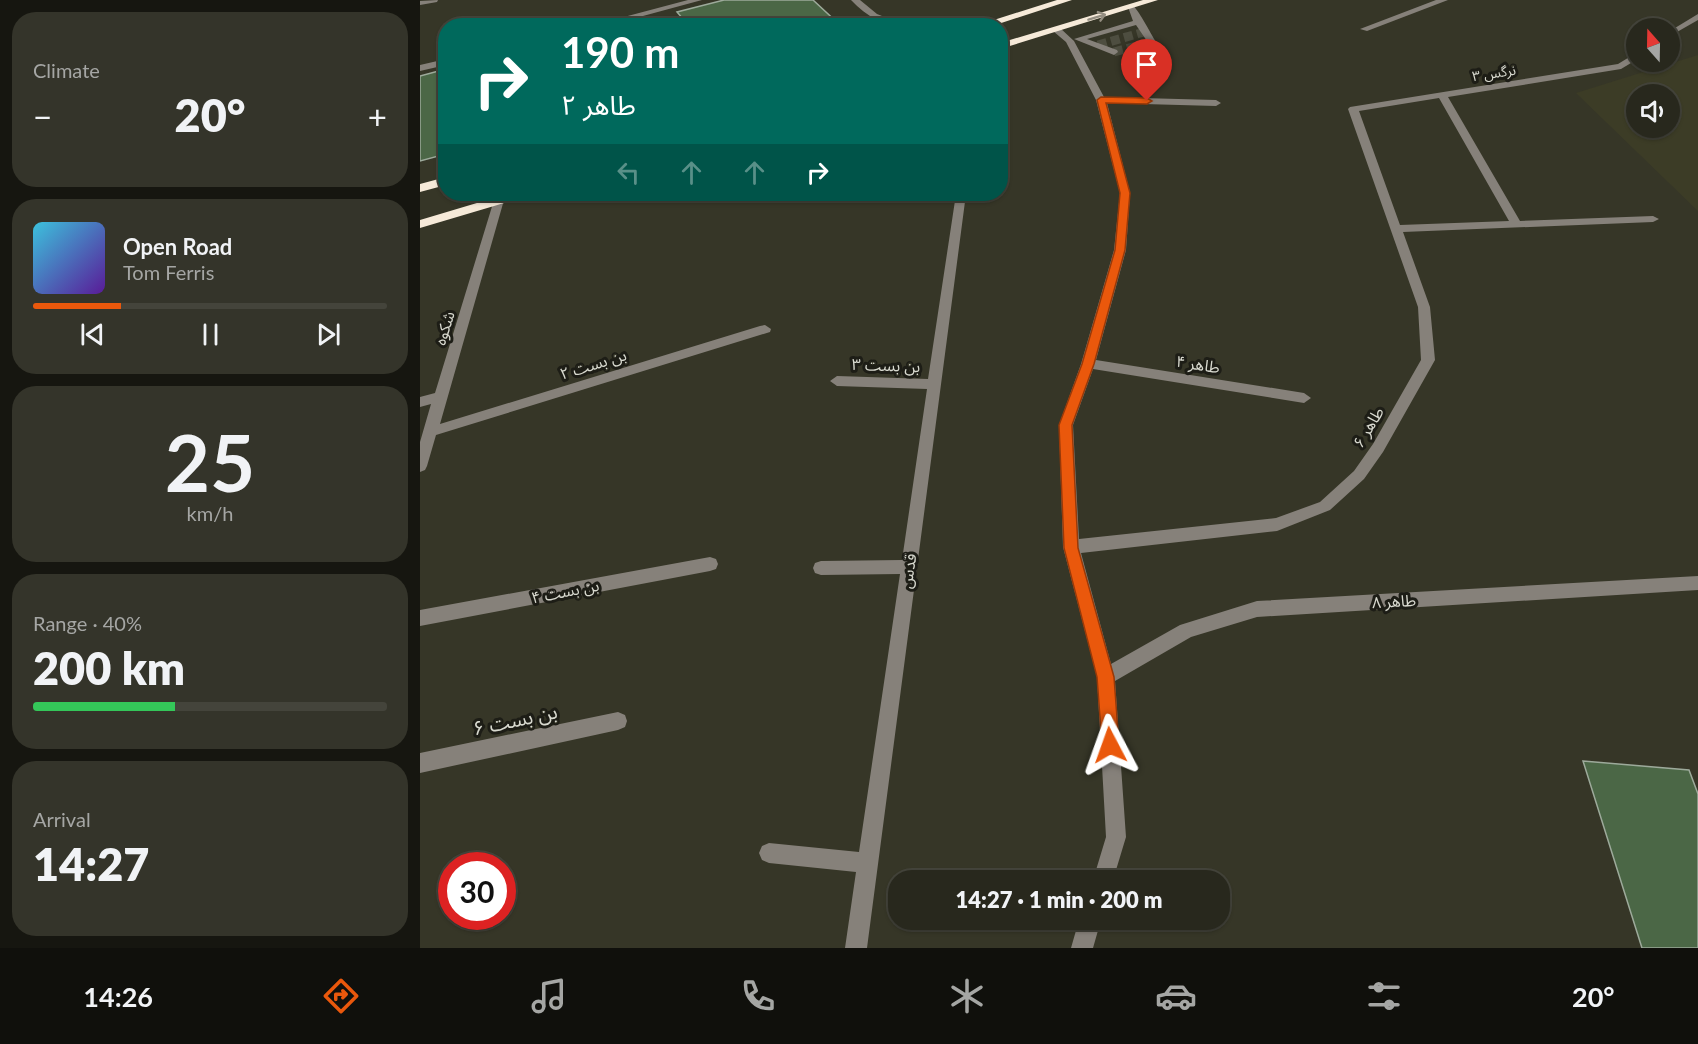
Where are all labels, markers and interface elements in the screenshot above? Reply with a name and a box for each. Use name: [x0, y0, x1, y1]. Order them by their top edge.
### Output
one-way arrow: [1087, 11, 1106, 22]
north arrow: [1626, 18, 1680, 72]
map controls: [1626, 18, 1680, 138]
text: 190 m: [561, 27, 679, 77]
pin: [1121, 39, 1172, 101]
icon: right: [462, 42, 540, 120]
icon: arrive: [1130, 48, 1163, 81]
text: Climate: [33, 58, 100, 82]
street label: نرگس ۳: [1471, 61, 1517, 85]
button: sound: [1626, 84, 1680, 138]
text: 20°: [175, 88, 245, 142]
text: طاهر ۲: [561, 88, 636, 121]
text: −: [33, 96, 52, 136]
text: +: [368, 96, 387, 136]
icon: left: [612, 156, 645, 189]
icon: ahead: [675, 156, 708, 189]
icon: ahead: [738, 156, 771, 189]
icon: right: [801, 156, 834, 189]
text: Open Road: [123, 233, 232, 260]
text: Tom Ferris: [123, 260, 214, 284]
street label: شکوه: [429, 308, 459, 348]
icon: previous: [76, 318, 109, 351]
icon: pause: [194, 318, 227, 351]
icon: next: [312, 318, 345, 351]
street label: بن بست ۲: [557, 344, 629, 384]
street label: طاهر ۴: [1175, 351, 1222, 377]
street label: بن بست ۳: [851, 354, 921, 376]
street label: طاهر ۶: [1348, 403, 1388, 451]
text: 25: [165, 415, 255, 509]
text: km/h: [187, 501, 233, 525]
street label: قدس: [896, 552, 920, 590]
street label: بن بست ۴: [529, 575, 601, 607]
street label: طاهر ۸: [1371, 590, 1417, 612]
text: Range · 40%: [33, 611, 142, 635]
text: 200 km: [33, 641, 185, 695]
street label: بن بست ۶: [470, 698, 560, 741]
position arrow: [1078, 713, 1142, 777]
text: Arrival: [33, 807, 91, 831]
text: 14:27: [33, 837, 149, 891]
speed limit sign: 30: [438, 852, 516, 930]
text: 14:27 · 1 min · 200 m: [956, 886, 1162, 913]
icon: directions: [320, 975, 362, 1017]
icon: music: [528, 975, 570, 1017]
icon: phone: [737, 975, 779, 1017]
icon: climate: [946, 975, 988, 1017]
icon: car: [1155, 975, 1197, 1017]
icon: filters: [1363, 975, 1405, 1017]
text: 14:26: [83, 980, 153, 1013]
text: 20°: [1572, 980, 1615, 1013]

